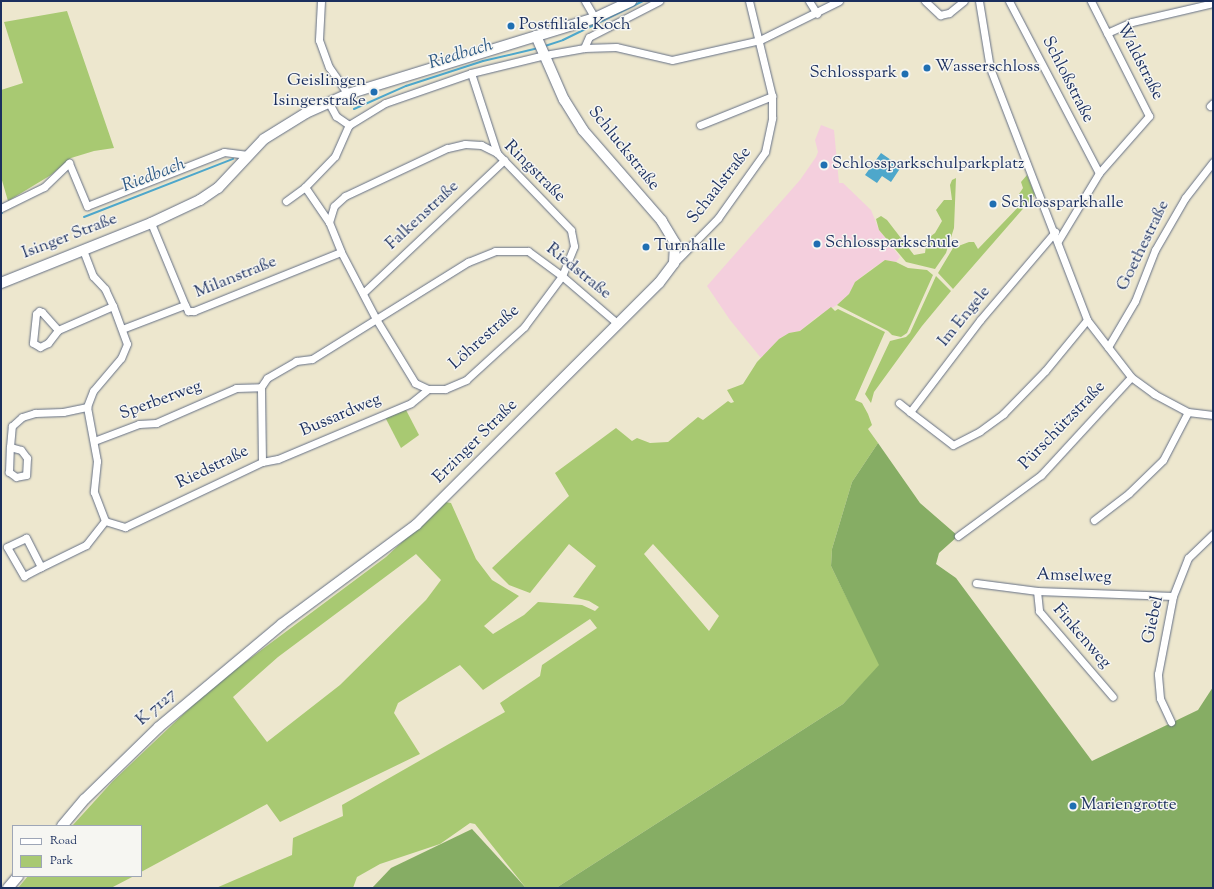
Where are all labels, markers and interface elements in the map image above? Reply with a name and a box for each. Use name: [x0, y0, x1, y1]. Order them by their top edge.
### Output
place label: Postfiliale Koch: [519, 16, 631, 36]
street label: Waldstraße: [1111, 20, 1167, 104]
marker: Postfiliale Koch: [506, 21, 516, 31]
street label: Schloßstraße: [1037, 33, 1097, 127]
water label: Riedbach: [426, 35, 496, 75]
place label: Wasserschloss: [935, 58, 1040, 78]
marker: Wasserschloss: [922, 63, 932, 73]
place label: Schlosspark: [809, 64, 897, 84]
marker: Schlosspark: [900, 69, 910, 79]
place label: Geislingen Isingerstraße: [273, 72, 366, 112]
marker: Geislingen Isingerstraße: [369, 87, 379, 97]
street label: Schluckstraße: [583, 103, 663, 195]
street label: Ringstraße: [499, 137, 569, 207]
street label: Schaalstraße: [684, 144, 756, 228]
water label: Riedbach: [119, 154, 189, 198]
place label: Schlossparkschulparkplatz: [832, 155, 1024, 175]
marker: Schlossparkschulparkplatz: [819, 160, 829, 170]
street label: Falkenstraße: [382, 177, 464, 255]
place label: Schlossparkhalle: [1001, 194, 1124, 214]
street label: Goethestraße: [1113, 197, 1175, 295]
marker: Schlossparkhalle: [988, 199, 998, 209]
street label: Isinger Straße: [20, 210, 120, 264]
place label: Schlossparkschule: [825, 234, 959, 254]
place label: Turnhalle: [654, 237, 726, 257]
marker: Schlossparkschule: [812, 239, 822, 249]
street label: Riedstraße: [541, 240, 615, 304]
marker: Turnhalle: [641, 242, 651, 252]
street label: Milanstraße: [192, 252, 280, 304]
street label: Im Engele: [934, 283, 996, 351]
street label: Löhrestraße: [446, 301, 524, 375]
street label: Sperberweg: [117, 377, 205, 425]
street label: Pürschützstraße: [1016, 377, 1110, 475]
street label: Bussardweg: [298, 390, 384, 442]
street label: Erzinger Straße: [430, 396, 522, 488]
street label: Riedstraße: [173, 442, 253, 494]
street label: Amselweg: [1036, 565, 1112, 589]
street label: Giebel: [1139, 594, 1169, 646]
street label: Finkenweg: [1047, 601, 1115, 673]
street label: K 7127: [133, 685, 181, 731]
place label: Mariengrotte: [1081, 796, 1177, 816]
marker: Mariengrotte: [1068, 801, 1078, 811]
legend: [12, 825, 142, 877]
text: Road: [50, 832, 77, 850]
text: Park: [50, 852, 73, 870]

